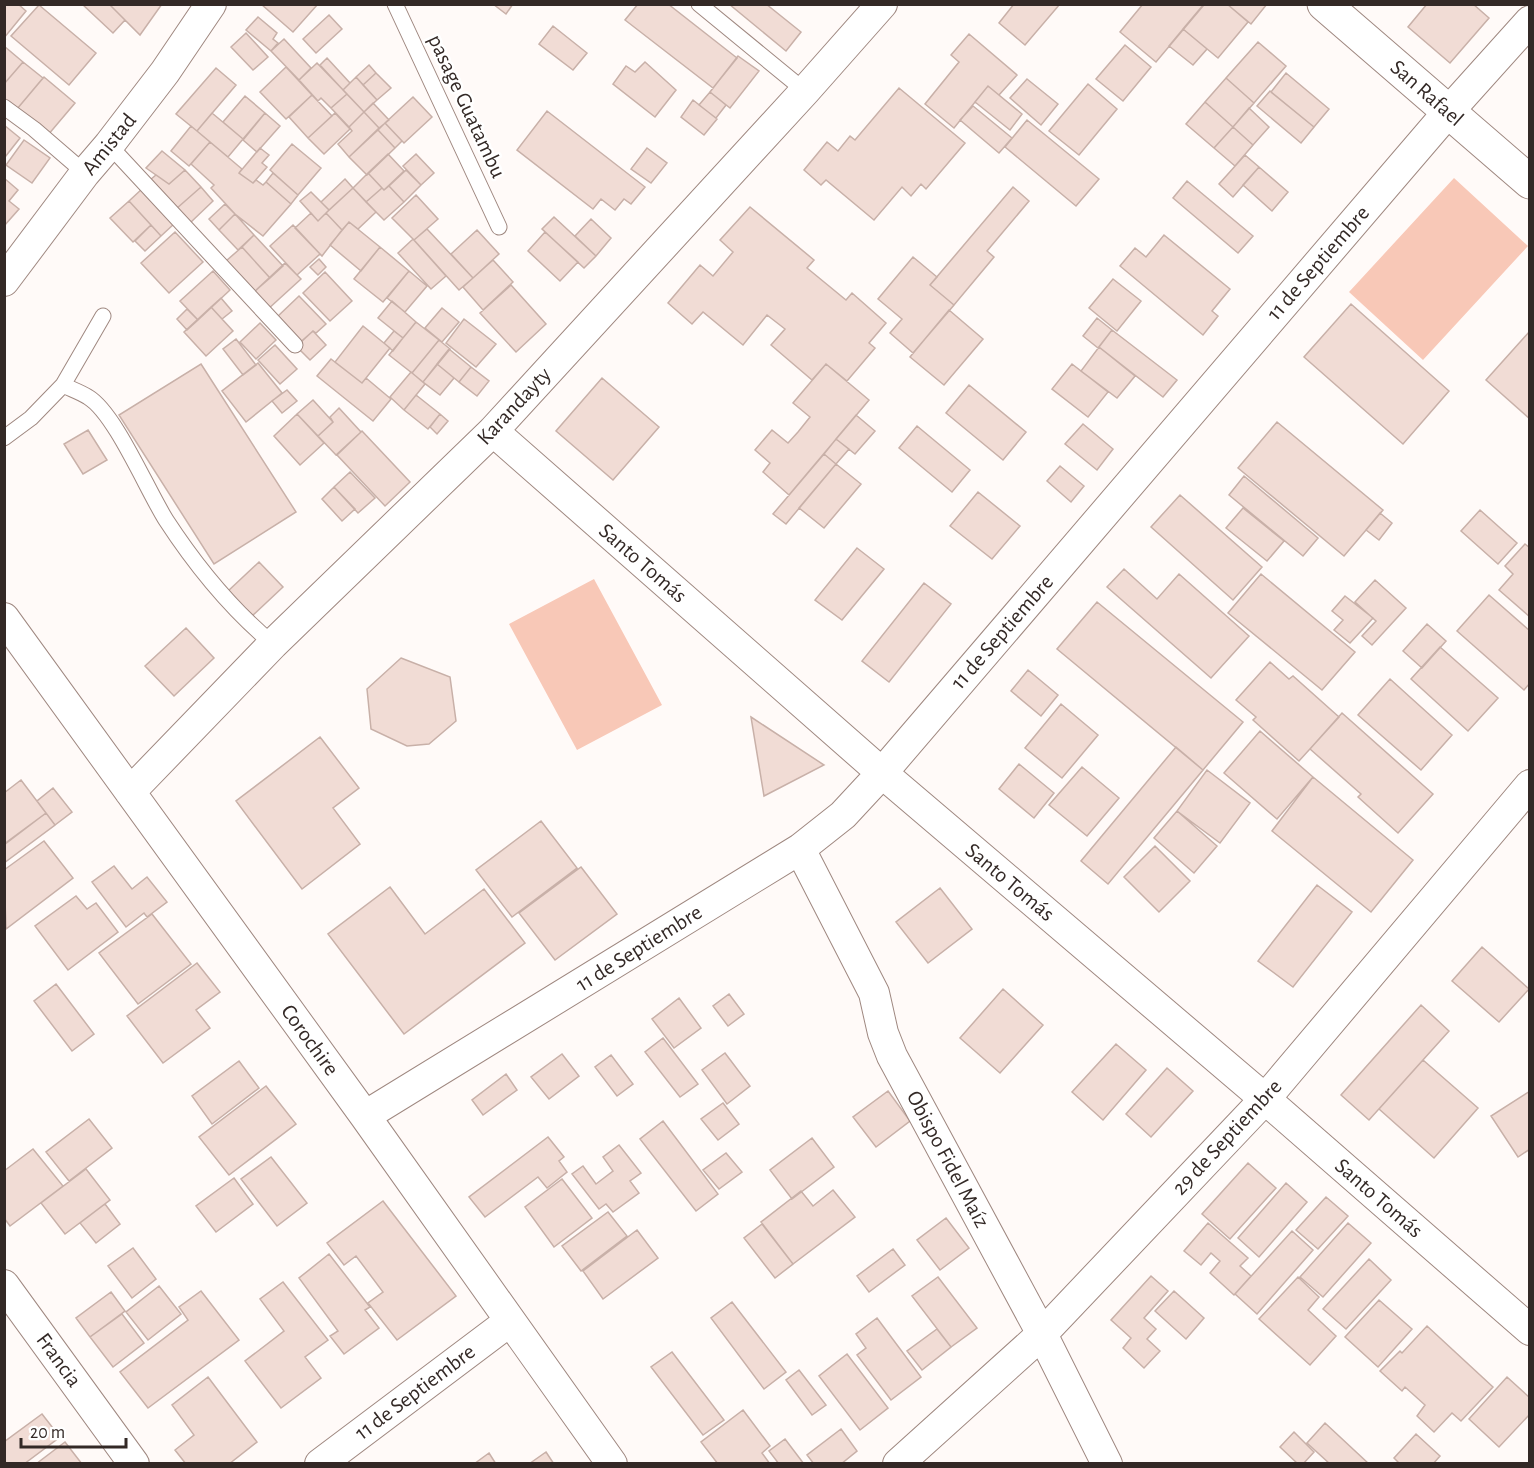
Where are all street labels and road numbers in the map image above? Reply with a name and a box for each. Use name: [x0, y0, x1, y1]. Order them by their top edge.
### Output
street label: pasage Guatambu: [424, 31, 510, 181]
street label: San Rafael: [1386, 56, 1468, 130]
street label: Amistad: [78, 109, 140, 179]
street label: 11 de Septiembre: [1263, 202, 1373, 324]
street label: Karandayty: [473, 363, 556, 449]
street label: Santo Tomás: [595, 519, 691, 607]
street label: 11 de Septiembre: [947, 571, 1057, 693]
street label: Santo Tomás: [961, 839, 1059, 925]
street label: 11 de Septiembre: [572, 901, 706, 995]
street label: Corochire: [277, 1000, 343, 1080]
street label: 29 de Septiembre: [1168, 1075, 1286, 1199]
street label: Obispo Fidel Maíz: [903, 1087, 993, 1231]
street label: Santo Tomás: [1331, 1154, 1427, 1242]
street label: Francia: [32, 1329, 86, 1391]
street label: 11 de Septiembre: [351, 1340, 479, 1444]

